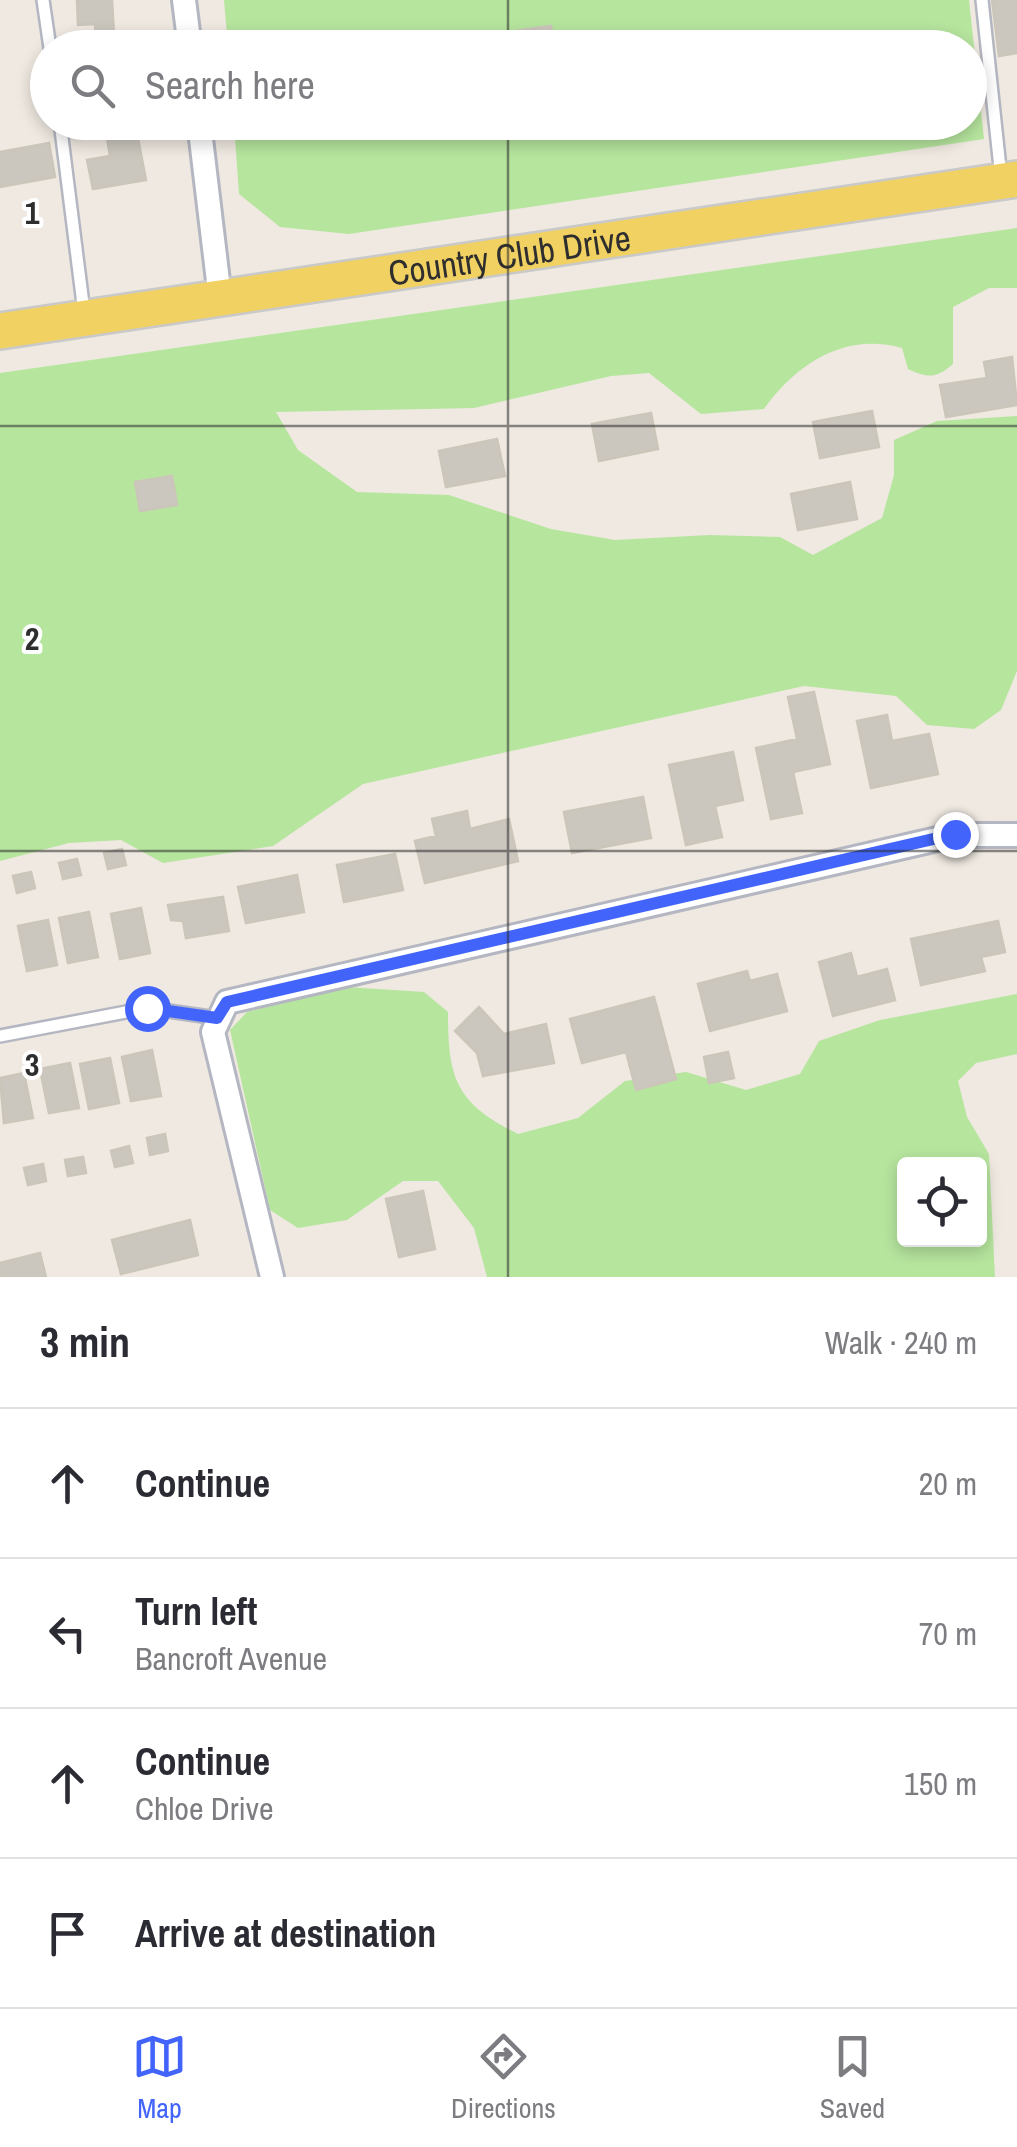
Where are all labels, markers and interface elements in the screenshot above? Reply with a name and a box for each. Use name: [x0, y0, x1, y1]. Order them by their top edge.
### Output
search box: [30, 30, 987, 140]
icon: search: [65, 58, 120, 113]
text: Search here: [145, 60, 315, 111]
text: 1: [25, 191, 40, 234]
street label: Country Club Drive: [385, 214, 634, 296]
text: 2: [25, 617, 39, 660]
route end: [933, 812, 979, 858]
route start: [125, 986, 171, 1032]
text: 3: [25, 1043, 39, 1086]
map controls: [897, 1157, 987, 1247]
button: locate: [897, 1157, 987, 1247]
text: 3 min: [40, 1314, 130, 1370]
text: Walk · 240 m: [825, 1321, 977, 1364]
icon: ahead: [40, 1456, 95, 1511]
text: Continue: [135, 1458, 270, 1509]
text: 20 m: [919, 1462, 977, 1505]
text: Turn left: [135, 1586, 257, 1637]
icon: left: [40, 1606, 95, 1661]
text: 70 m: [919, 1612, 977, 1655]
text: Bancroft Avenue: [135, 1637, 327, 1680]
text: Continue: [135, 1736, 270, 1787]
icon: ahead: [40, 1756, 95, 1811]
text: 150 m: [904, 1762, 977, 1805]
text: Chloe Drive: [135, 1787, 274, 1830]
icon: arrive: [40, 1906, 95, 1961]
text: Arrive at destination: [135, 1908, 436, 1959]
tab: Map: [132, 2029, 187, 2127]
tab: Directions: [451, 2029, 556, 2127]
tab: Saved: [820, 2029, 885, 2127]

